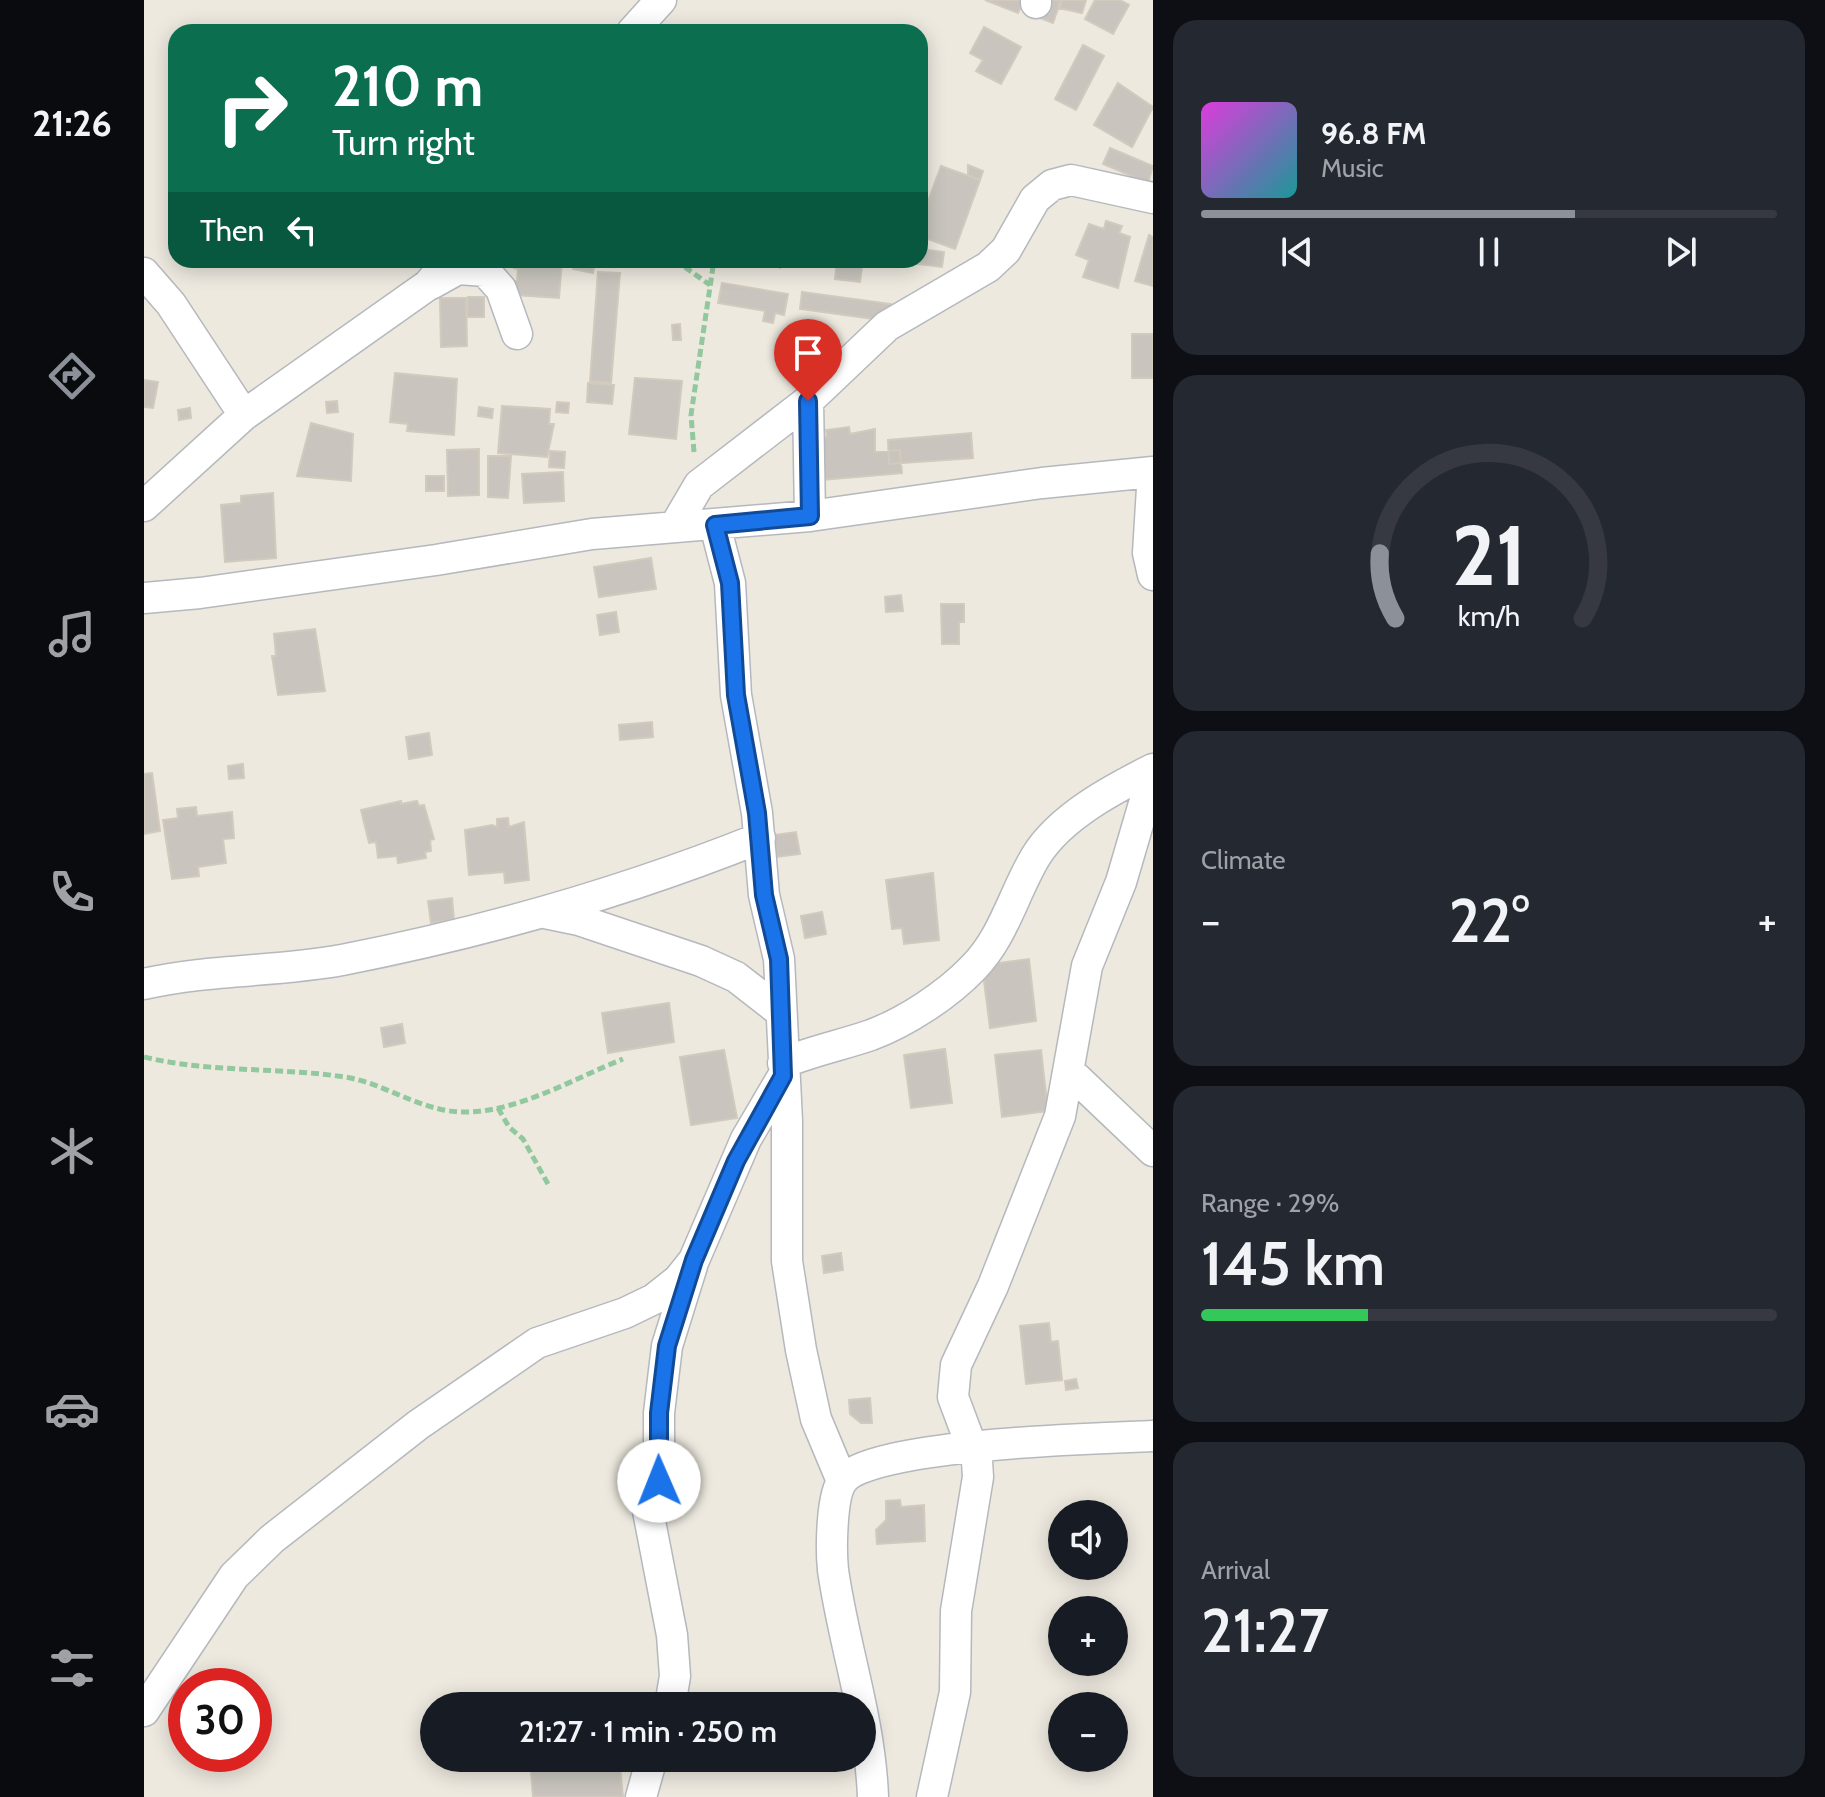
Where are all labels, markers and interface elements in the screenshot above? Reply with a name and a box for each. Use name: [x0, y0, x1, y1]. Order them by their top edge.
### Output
text: 210 m: [332, 52, 483, 120]
icon: right: [200, 56, 304, 160]
text: 21:26: [32, 101, 112, 145]
text: 96.8 FM: [1321, 115, 1427, 152]
text: Turn right: [332, 120, 475, 164]
text: Music: [1321, 152, 1384, 184]
icon: left: [280, 208, 324, 252]
text: Then: [200, 212, 264, 249]
icon: previous: [1275, 230, 1319, 274]
icon: pause: [1467, 230, 1511, 274]
icon: next: [1659, 230, 1703, 274]
pin: [774, 319, 842, 401]
icon: arrive: [786, 331, 830, 375]
icon: directions: [44, 348, 100, 404]
text: 21: [1452, 505, 1526, 606]
text: km/h: [1458, 598, 1520, 633]
icon: music: [44, 606, 100, 662]
text: Climate: [1201, 844, 1286, 876]
icon: phone: [44, 864, 100, 920]
text: 22°: [1449, 884, 1529, 957]
text: −: [1201, 894, 1220, 947]
text: +: [1758, 894, 1777, 947]
icon: climate: [44, 1123, 100, 1179]
text: Range · 29%: [1201, 1187, 1339, 1219]
text: 145 km: [1201, 1227, 1385, 1300]
icon: car: [44, 1381, 100, 1437]
position arrow: [617, 1439, 701, 1523]
map controls: [1048, 1500, 1128, 1772]
button: sound: [1048, 1500, 1128, 1580]
text: Arrival: [1201, 1554, 1270, 1586]
text: 21:27: [1201, 1594, 1329, 1667]
button: +: [1048, 1596, 1128, 1676]
icon: filters: [44, 1640, 100, 1696]
speed limit sign: 30: [168, 1668, 272, 1772]
button: −: [1048, 1692, 1128, 1772]
text: 21:27 · 1 min · 250 m: [519, 1713, 777, 1750]

